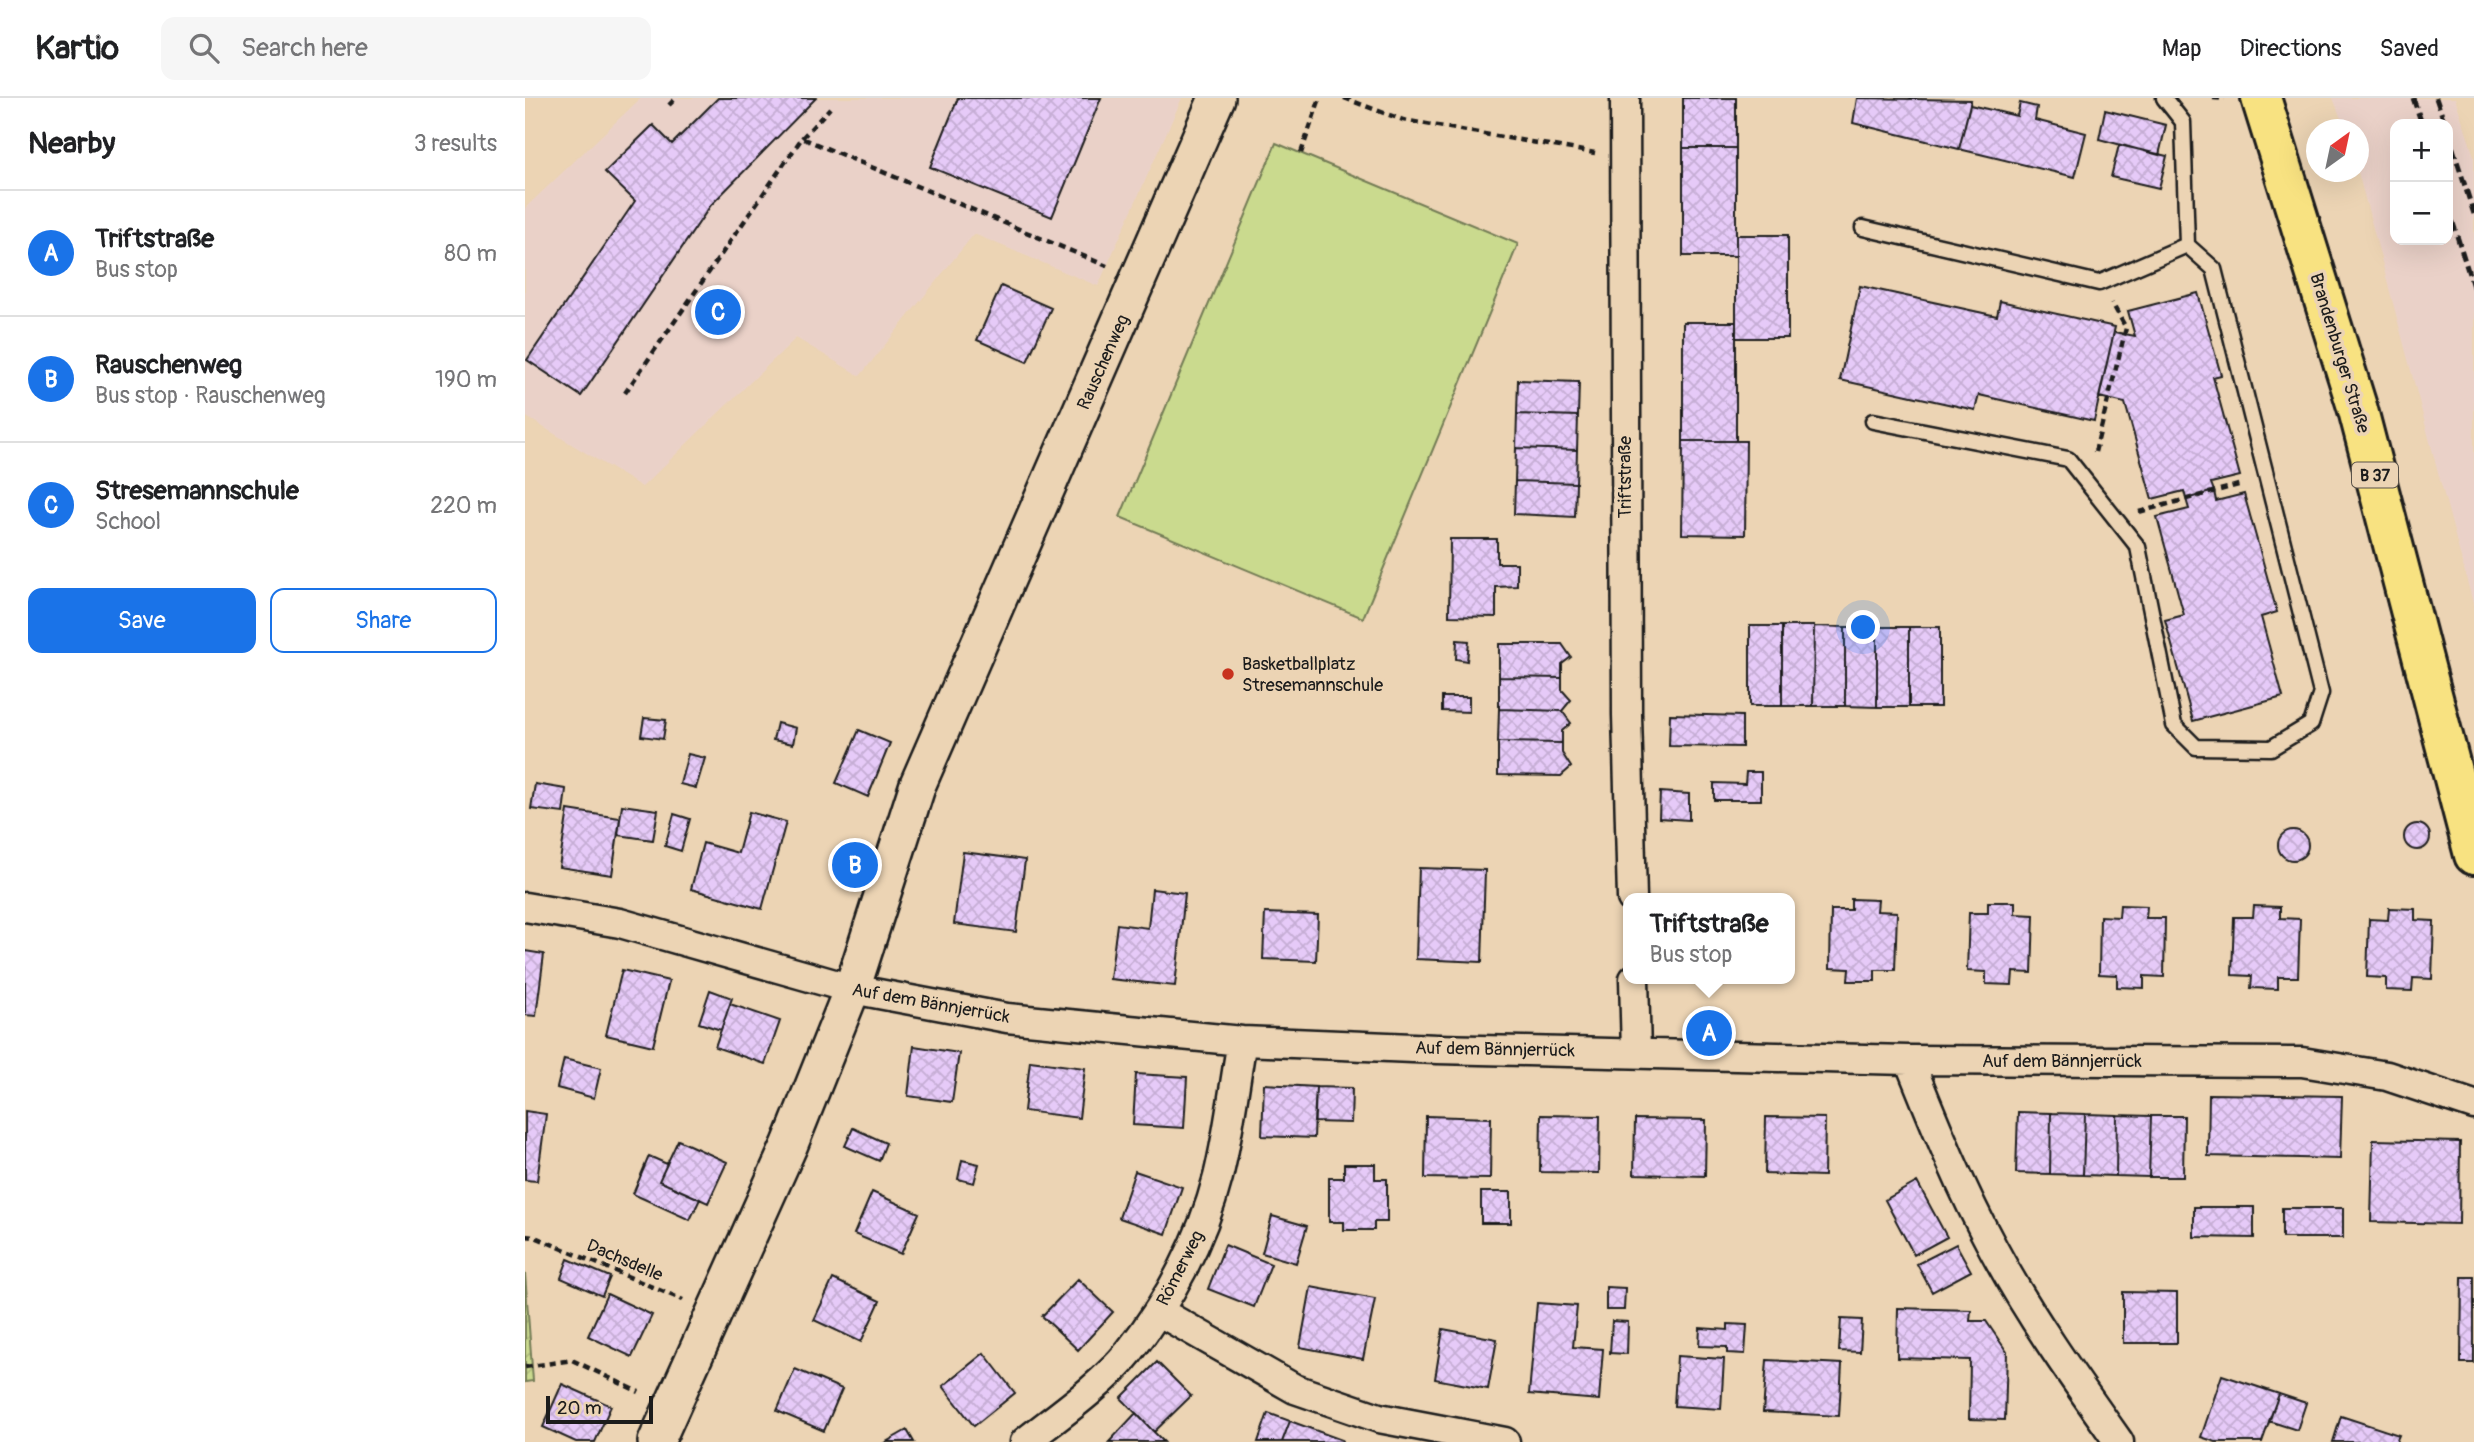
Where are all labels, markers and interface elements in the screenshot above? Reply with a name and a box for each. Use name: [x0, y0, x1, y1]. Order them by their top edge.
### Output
search box: [161, 17, 651, 80]
text: Kartio: [35, 28, 119, 69]
icon: search: [185, 29, 223, 67]
text: Search here: [241, 32, 368, 64]
text: Map: [2162, 34, 2202, 63]
text: Directions: [2240, 34, 2341, 63]
text: Saved: [2379, 34, 2439, 63]
north arrow: [2306, 119, 2369, 182]
map controls: [2390, 119, 2453, 245]
button: +: [2390, 119, 2453, 182]
text: Nearby: [28, 125, 115, 162]
text: 3 results: [414, 129, 497, 158]
button: −: [2390, 182, 2453, 245]
text: Triftstraße: [95, 223, 214, 255]
text: A: [44, 239, 58, 268]
text: 80 m: [444, 239, 497, 268]
text: Bus stop: [95, 255, 178, 284]
street label: Brandenburger Straße: [2304, 270, 2375, 436]
pin: C: [695, 286, 741, 338]
street label: Rauschenweg: [1072, 311, 1135, 413]
text: Rauschenweg: [95, 349, 242, 381]
text: B: [44, 365, 58, 394]
text: 190 m: [435, 365, 497, 394]
text: Bus stop · Rauschenweg: [95, 381, 325, 410]
street label: Triftstraße: [1614, 436, 1637, 518]
road number: B 37: [2352, 462, 2398, 488]
text: Stresemannschule: [95, 475, 299, 507]
text: C: [44, 491, 58, 520]
text: 220 m: [430, 491, 497, 520]
text: School: [95, 507, 161, 536]
button: Save: [28, 588, 256, 653]
button: Share: [270, 588, 497, 653]
your location: [1846, 610, 1880, 644]
place label: Basketballplatz Stresemannschule: [1242, 653, 1383, 697]
marker: Basketballplatz Stresemannschule: [1220, 666, 1236, 682]
pin: B: [832, 839, 878, 891]
popup: [1623, 893, 1795, 984]
text: Triftstraße: [1649, 908, 1769, 940]
text: Bus stop: [1649, 940, 1732, 969]
street label: Auf dem Bännjerrück: [850, 978, 1012, 1029]
pin: A: [1686, 1007, 1732, 1059]
street label: Auf dem Bännjerrück: [1415, 1037, 1576, 1062]
street label: Auf dem Bännjerrück: [1982, 1050, 2142, 1073]
street label: Römerweg: [1152, 1227, 1209, 1310]
street label: Dachsdelle: [583, 1234, 667, 1287]
scale bar: [546, 1393, 653, 1425]
text: 20 m: [557, 1396, 602, 1420]

